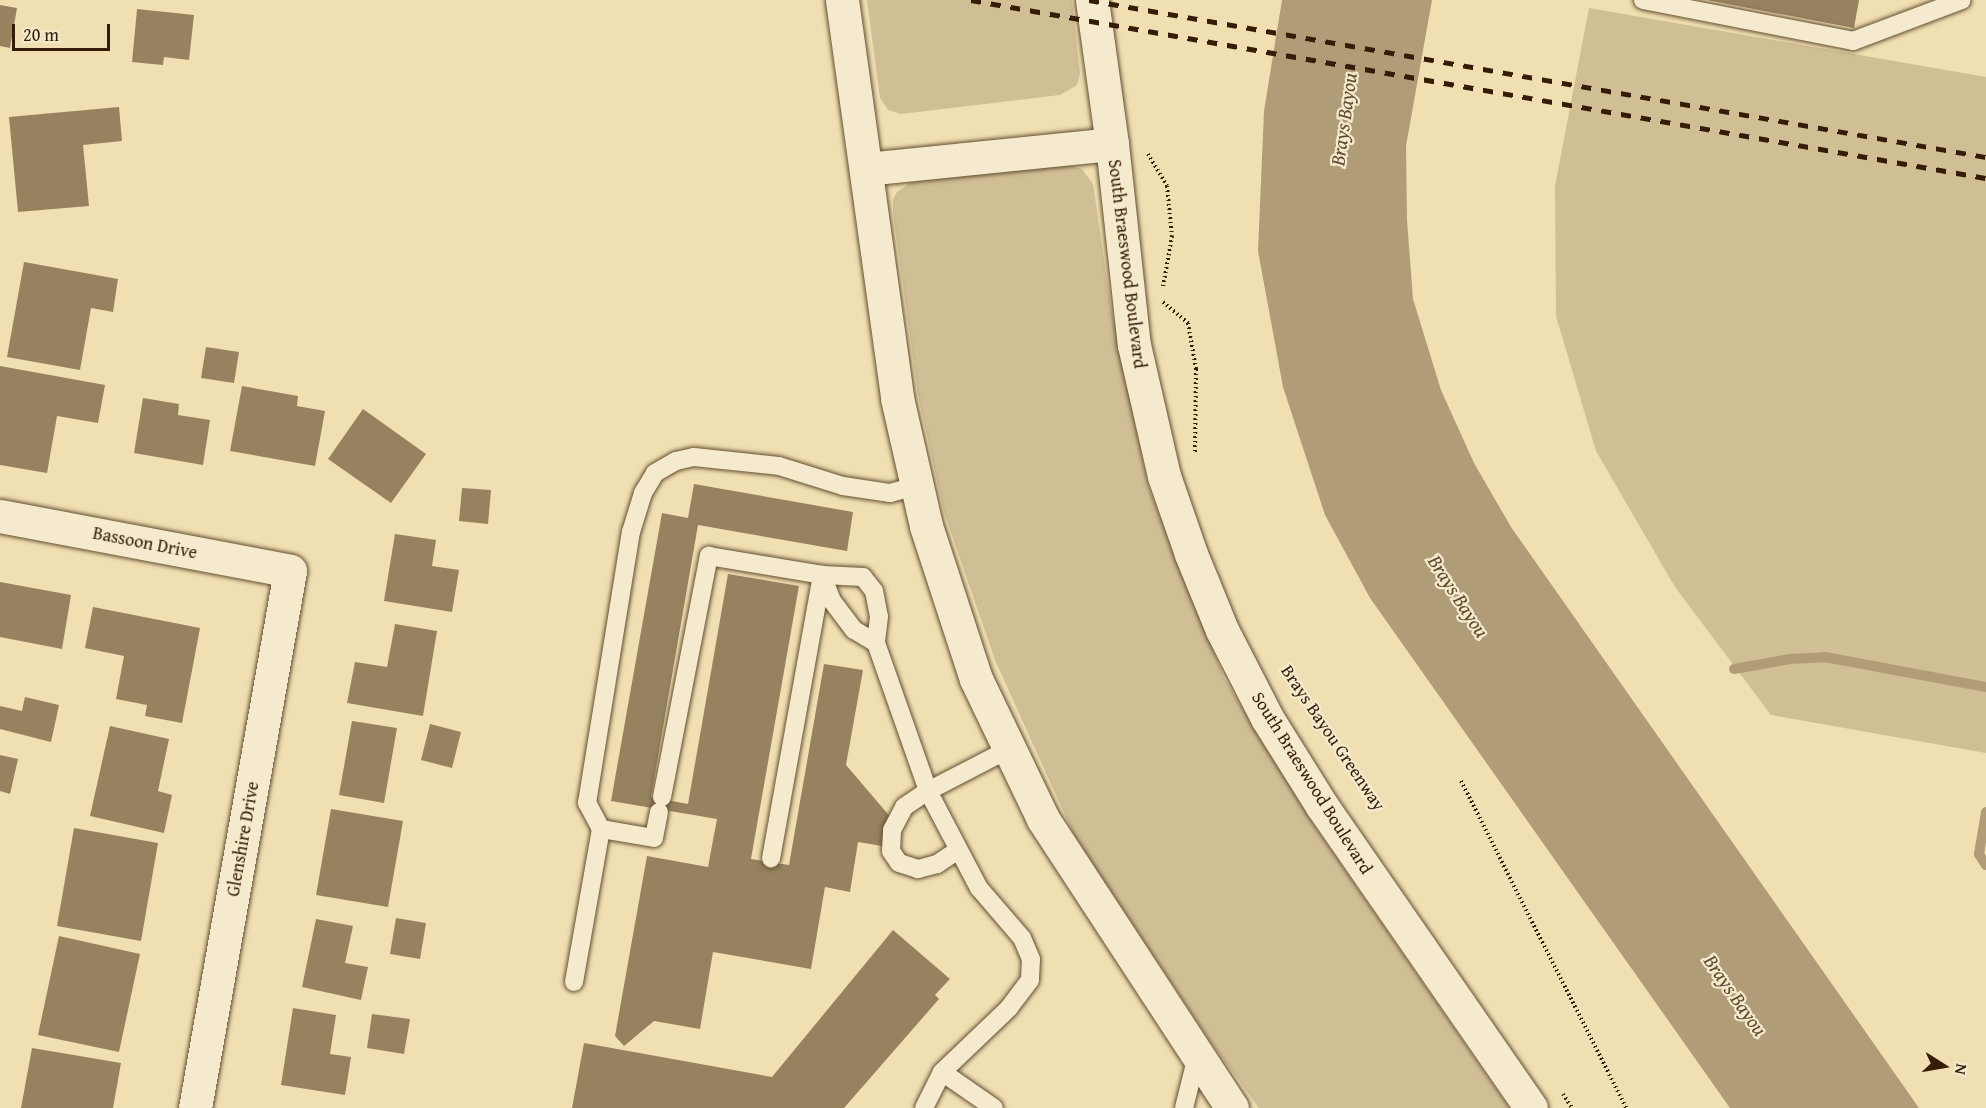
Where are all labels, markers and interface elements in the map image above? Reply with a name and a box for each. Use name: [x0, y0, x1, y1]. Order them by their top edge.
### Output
scale bar: [15, 12, 112, 50]
text: 20 m: [23, 21, 59, 48]
water label: Brays Bayou: [1325, 71, 1361, 167]
street label: South Braeswood Boulevard: [1103, 158, 1151, 370]
street label: Bassoon Drive: [91, 522, 199, 564]
water label: Brays Bayou: [1423, 550, 1495, 642]
street label: Brays Bayou Greenway: [1276, 661, 1390, 815]
street label: South Braeswood Boulevard: [1247, 688, 1377, 878]
street label: Glenshire Drive: [222, 780, 264, 898]
water label: Brays Bayou: [1699, 950, 1773, 1040]
north arrow: [1914, 1036, 1974, 1096]
text: N: [1949, 1062, 1974, 1077]

